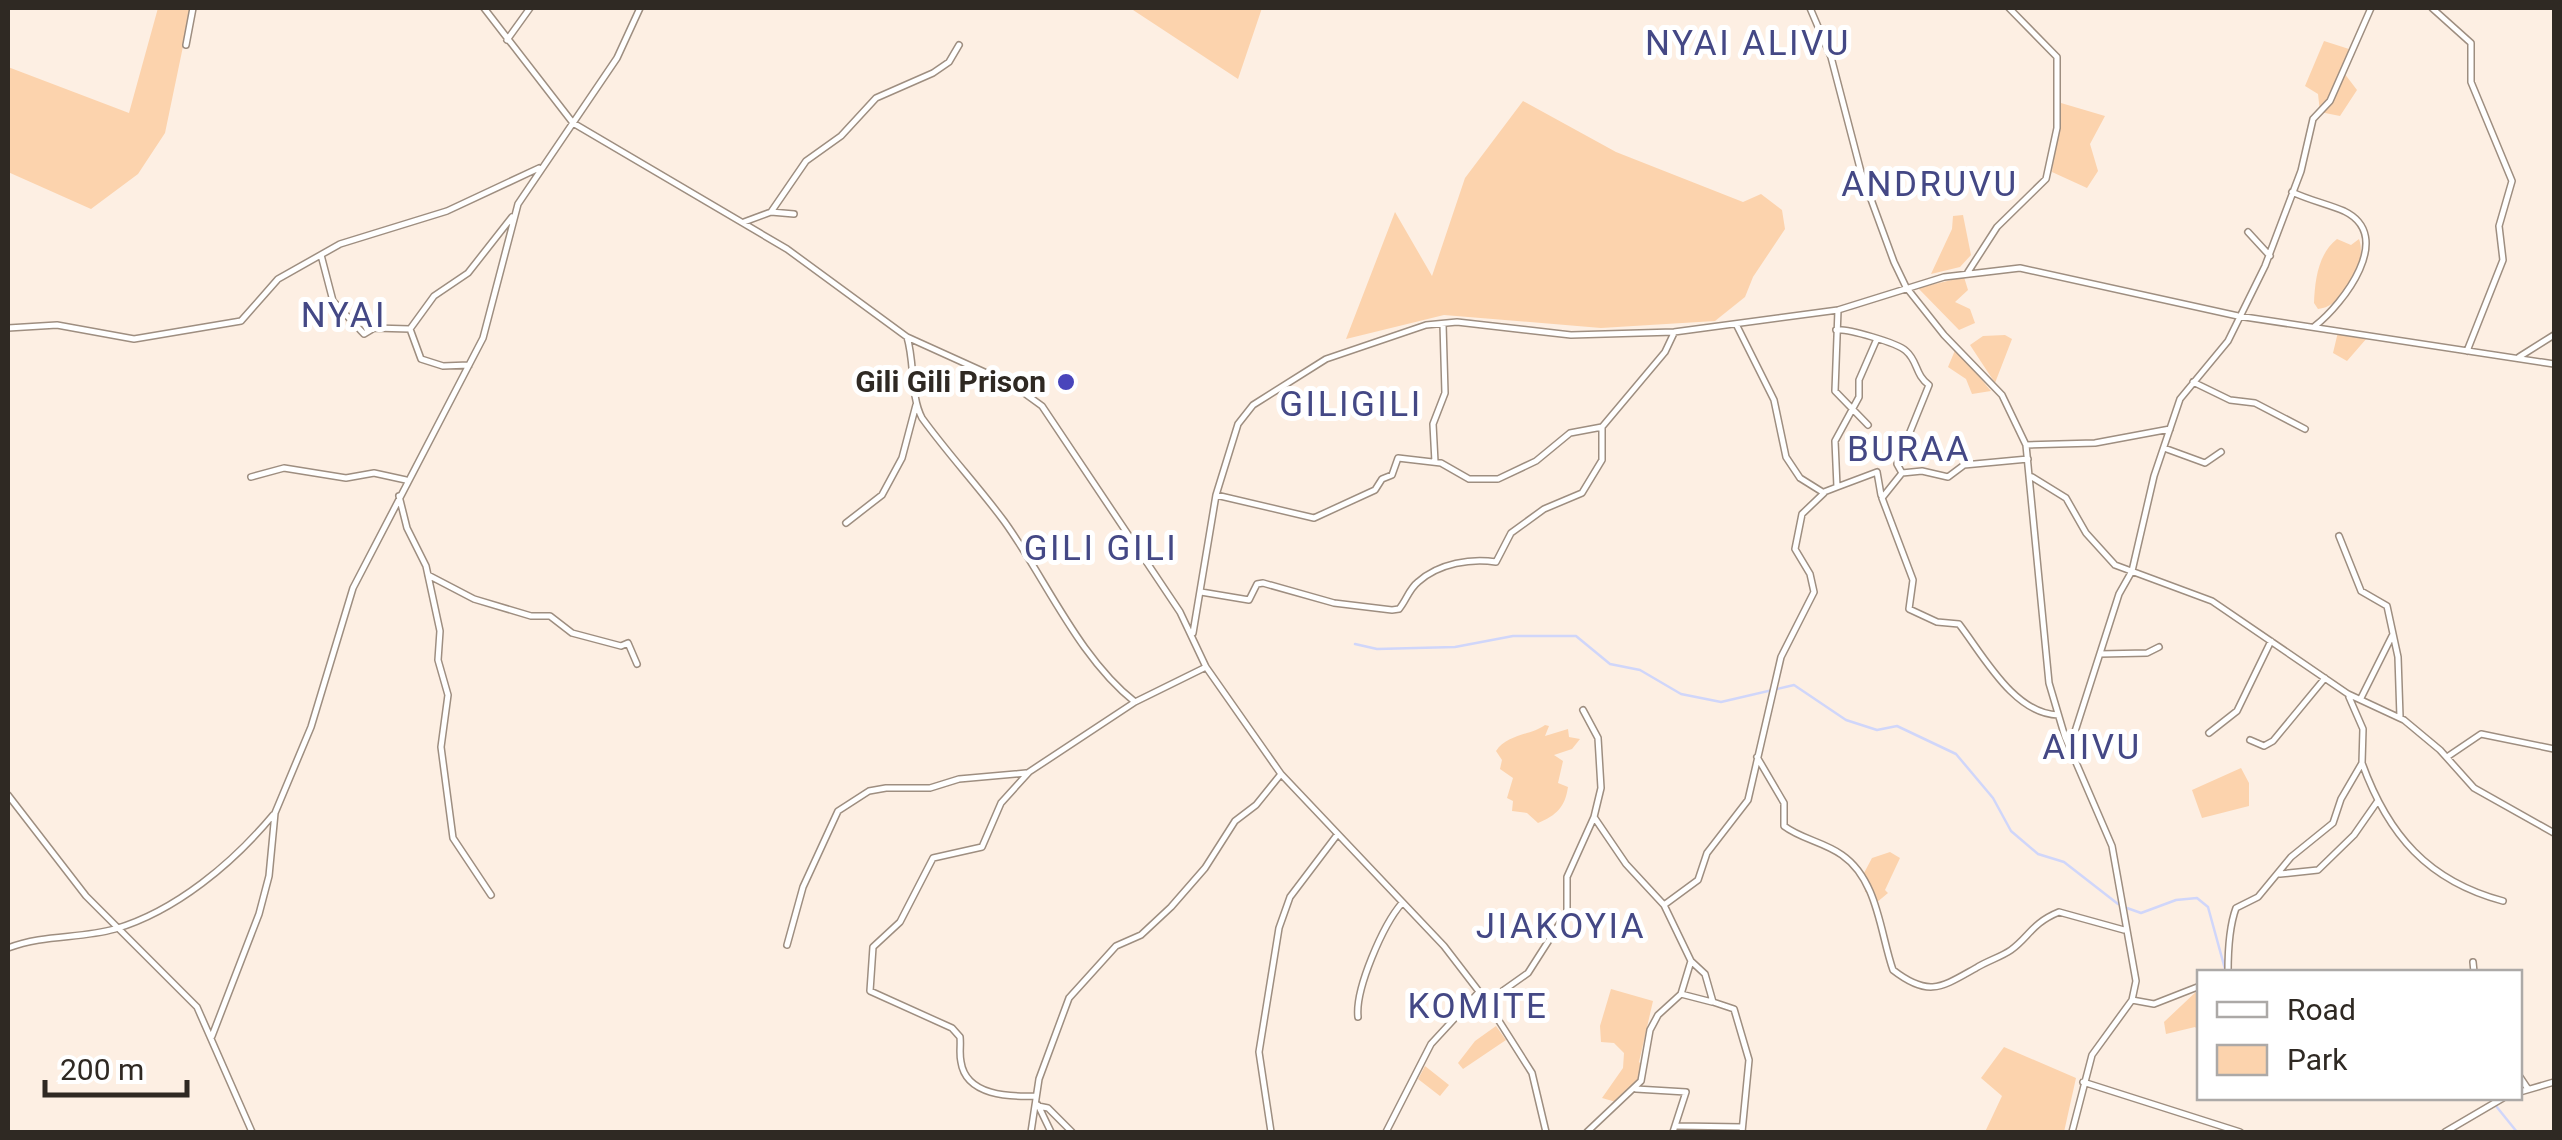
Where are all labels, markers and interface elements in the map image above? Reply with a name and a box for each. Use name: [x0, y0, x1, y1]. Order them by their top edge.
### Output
district label: NYAI ALIVU: [1645, 23, 1851, 64]
district label: ANDRUVU: [1841, 164, 2019, 205]
district label: NYAI: [301, 295, 387, 336]
place label: Gili Gili Prison: [855, 364, 1046, 399]
marker: Gili Gili Prison: [1055, 371, 1077, 393]
district label: GILIGILI: [1279, 384, 1423, 425]
district label: BURAA: [1847, 429, 1971, 470]
district label: GILI GILI: [1024, 528, 1178, 569]
district label: AIIVU: [2042, 727, 2142, 768]
district label: JIAKOYIA: [1476, 906, 1646, 947]
legend: [2197, 970, 2522, 1100]
district label: KOMITE: [1408, 986, 1548, 1027]
text: Road: [2287, 992, 2356, 1027]
scale bar: [45, 1035, 188, 1097]
text: Park: [2287, 1042, 2348, 1077]
text: 200 m: [60, 1052, 144, 1087]

